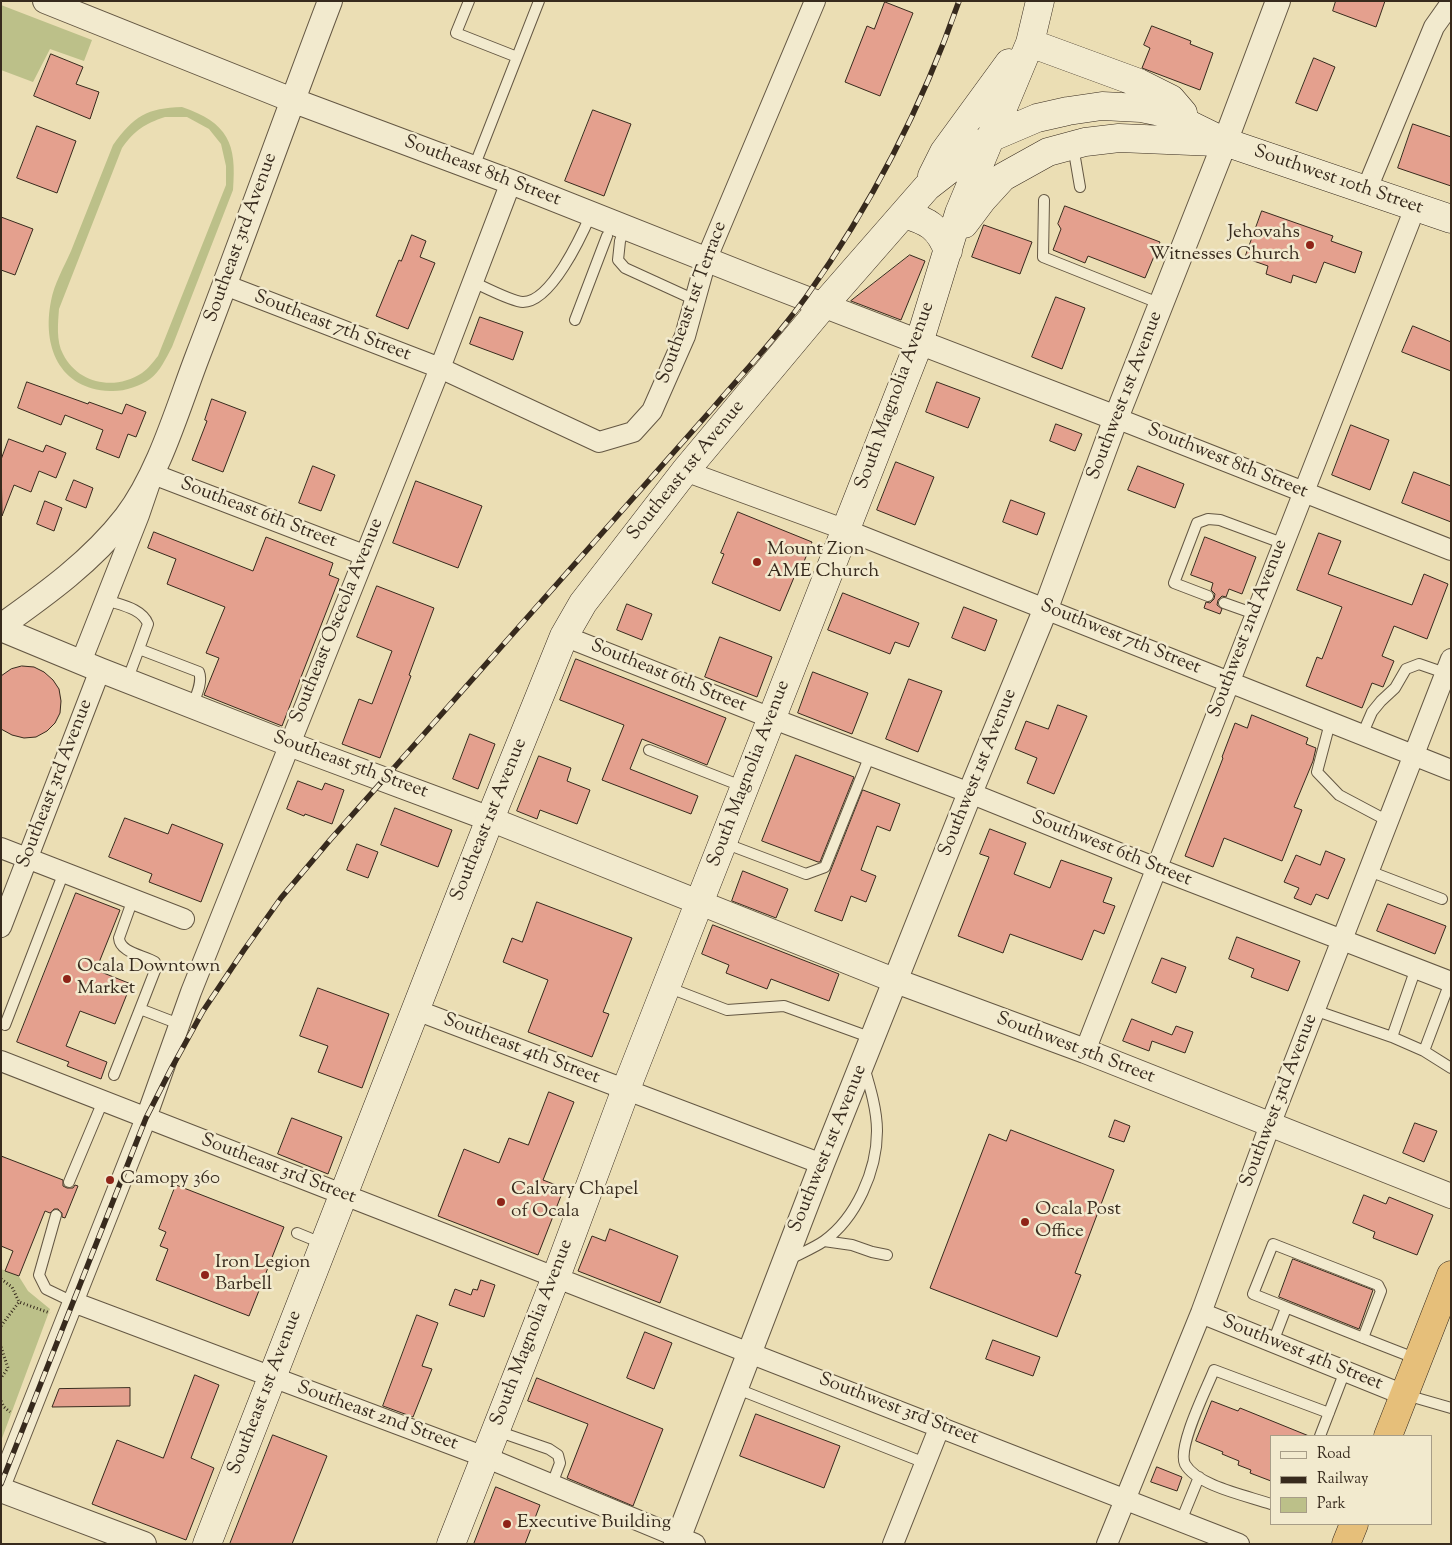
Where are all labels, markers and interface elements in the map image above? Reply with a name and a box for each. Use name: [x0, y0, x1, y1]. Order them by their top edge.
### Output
street label: Southeast 8th Street: [400, 132, 564, 212]
street label: Southwest 10th Street: [1250, 141, 1426, 221]
street label: Southeast 3rd Avenue: [201, 150, 283, 326]
street label: Southeast 1st Terrace: [653, 219, 733, 387]
place label: Jehovahs Witnesses Church: [1149, 223, 1300, 267]
marker: Jehovahs Witnesses Church: [1304, 239, 1316, 251]
street label: Southeast 7th Street: [250, 287, 414, 367]
street label: South Magnolia Avenue: [851, 299, 941, 493]
street label: Southwest 1st Avenue: [1083, 309, 1169, 483]
street label: Southeast 1st Avenue: [623, 396, 751, 546]
street label: Southwest 8th Street: [1143, 419, 1311, 505]
street label: Southeast 6th Street: [176, 474, 340, 554]
street label: Southeast Osceola Avenue: [286, 515, 390, 727]
street label: Southwest 2nd Avenue: [1205, 537, 1293, 721]
place label: Mount Zion AME Church: [767, 540, 879, 584]
marker: Mount Zion AME Church: [751, 556, 763, 568]
street label: Southwest 7th Street: [1036, 595, 1204, 681]
street label: Southeast 6th Street: [587, 635, 749, 719]
street label: South Magnolia Avenue: [704, 678, 796, 870]
street label: Southwest 1st Avenue: [935, 686, 1023, 860]
street label: Southeast 3rd Avenue: [13, 697, 99, 871]
street label: Southeast 5th Street: [270, 727, 430, 805]
street label: Southeast 1st Avenue: [447, 735, 533, 905]
street label: Southwest 6th Street: [1028, 807, 1194, 893]
place label: Ocala Downtown Market: [77, 957, 221, 1001]
marker: Ocala Downtown Market: [61, 973, 73, 985]
street label: Southwest 5th Street: [993, 1008, 1157, 1090]
street label: Southeast 4th Street: [439, 1010, 603, 1090]
street label: Southwest 3rd Avenue: [1236, 1011, 1324, 1191]
street label: Southwest 1st Avenue: [785, 1062, 873, 1236]
street label: Southeast 3rd Street: [197, 1130, 359, 1210]
place label: Camopy 360: [120, 1169, 220, 1191]
marker: Camopy 360: [104, 1174, 116, 1186]
place label: Calvary Chapel of Ocala: [511, 1180, 639, 1224]
marker: Calvary Chapel of Ocala: [495, 1196, 507, 1208]
place label: Ocala Post Office: [1035, 1200, 1121, 1244]
marker: Ocala Post Office: [1019, 1216, 1031, 1228]
street label: South Magnolia Avenue: [487, 1237, 579, 1429]
place label: Iron Legion Barbell: [215, 1253, 311, 1297]
marker: Iron Legion Barbell: [199, 1269, 211, 1281]
street label: Southeast 1st Avenue: [224, 1308, 308, 1478]
street label: Southwest 4th Street: [1219, 1311, 1385, 1397]
street label: Southwest 3rd Street: [815, 1369, 981, 1451]
street label: Southeast 2nd Street: [293, 1377, 461, 1457]
legend: [1270, 1435, 1432, 1525]
text: Road: [1317, 1444, 1351, 1465]
text: Railway: [1317, 1469, 1368, 1490]
text: Park: [1317, 1494, 1346, 1515]
place label: Executive Building: [517, 1513, 671, 1535]
marker: Executive Building: [501, 1518, 513, 1530]

